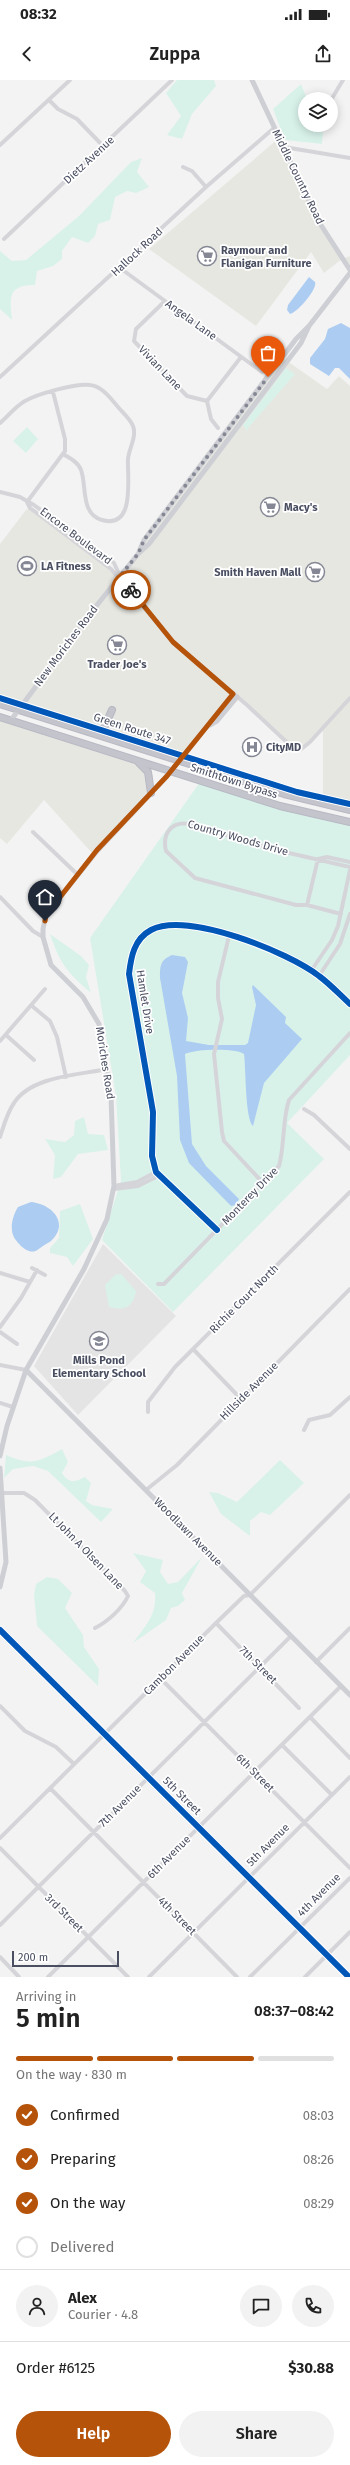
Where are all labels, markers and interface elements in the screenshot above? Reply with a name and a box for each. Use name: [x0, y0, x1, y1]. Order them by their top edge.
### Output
text: 08:32: [20, 5, 57, 23]
icon: back: [16, 43, 38, 65]
text: Zuppa: [150, 43, 200, 65]
icon: share: [312, 43, 334, 65]
map controls: [298, 92, 338, 132]
button: layers: [298, 92, 338, 132]
street label: Middle Country Road: [269, 127, 327, 227]
street label: Dietz Avenue: [61, 133, 117, 187]
street label: Hallock Road: [109, 225, 165, 279]
place label: Raymour and Flanigan Furniture: [221, 244, 312, 270]
supermarket icon: Raymour and Flanigan Furniture: [196, 245, 218, 267]
street label: Angela Lane: [163, 297, 219, 343]
pin: [251, 336, 285, 377]
icon: bag: [257, 342, 279, 364]
street label: Vivian Lane: [136, 343, 184, 393]
supermarket icon: Macy's: [259, 496, 281, 518]
place label: Macy's: [284, 501, 318, 514]
street label: Encore Boulevard: [37, 505, 115, 567]
sports icon: LA Fitness: [16, 555, 38, 577]
place label: LA Fitness: [41, 560, 92, 573]
supermarket icon: Smith Haven Mall: [304, 561, 326, 583]
place label: Smith Haven Mall: [214, 566, 302, 579]
courier: [111, 570, 151, 610]
icon: bike: [120, 579, 142, 601]
street label: New Moriches Road: [31, 603, 101, 689]
supermarket icon: Trader Joe's: [106, 634, 128, 656]
place label: Trader Joe's: [87, 658, 147, 671]
street label: Green Route 347: [92, 710, 172, 748]
hospital icon: CityMD: [241, 736, 263, 758]
place label: CityMD: [266, 741, 301, 754]
street label: Smithtown Bypass: [189, 761, 279, 801]
street label: Country Woods Drive: [186, 817, 290, 859]
pin: [28, 880, 62, 921]
icon: home: [34, 886, 56, 908]
street label: Hamlet Drive: [134, 969, 156, 1035]
street label: Moriches Road: [93, 1026, 117, 1100]
street label: Monterey Drive: [219, 1164, 281, 1228]
street label: Richie Court North: [207, 1262, 281, 1336]
school or university icon: Mills Pond Elementary School: [88, 1330, 110, 1352]
place label: Mills Pond Elementary School: [52, 1354, 147, 1380]
street label: Hillside Avenue: [217, 1359, 281, 1423]
street label: Woodlawn Avenue: [151, 1495, 225, 1569]
street label: Lt John A Olsen Lane: [46, 1510, 126, 1592]
street label: Cambon Avenue: [141, 1632, 207, 1698]
street label: 7th Street: [236, 1643, 280, 1687]
street label: 6th Street: [233, 1751, 277, 1795]
street label: 5th Street: [160, 1774, 204, 1818]
street label: 7th Avenue: [96, 1782, 144, 1830]
street label: 5th Avenue: [244, 1821, 292, 1869]
street label: 6th Avenue: [145, 1833, 193, 1881]
street label: 4th Avenue: [295, 1871, 343, 1919]
street label: 3rd Street: [42, 1891, 86, 1935]
street label: 4th Street: [155, 1894, 199, 1938]
scale bar: [12, 1949, 119, 1968]
text: 200 m: [18, 1951, 48, 1964]
text: Arriving in: [16, 1989, 76, 2004]
text: 08:37–08:42: [254, 2002, 334, 2020]
text: 5 min: [16, 2003, 80, 2034]
text: On the way · 830 m: [16, 2067, 127, 2082]
icon: check: [16, 2104, 38, 2126]
text: Confirmed: [50, 2106, 120, 2124]
text: 08:03: [303, 2108, 334, 2123]
icon: check: [16, 2148, 38, 2170]
text: Preparing: [50, 2150, 115, 2168]
text: 08:26: [303, 2152, 334, 2167]
icon: check: [16, 2192, 38, 2214]
text: On the way: [50, 2194, 125, 2212]
text: 08:29: [303, 2196, 334, 2211]
text: Delivered: [50, 2238, 114, 2256]
button: person: [16, 2285, 58, 2327]
button: chat: [240, 2285, 282, 2327]
button: phone: [292, 2285, 334, 2327]
text: Alex: [68, 2289, 97, 2307]
text: Courier · 4.8: [68, 2307, 138, 2322]
text: Order #6125: [16, 2359, 95, 2377]
text: $30.88: [288, 2359, 334, 2377]
button: Help: [16, 2411, 171, 2457]
button: Share: [179, 2411, 334, 2457]

